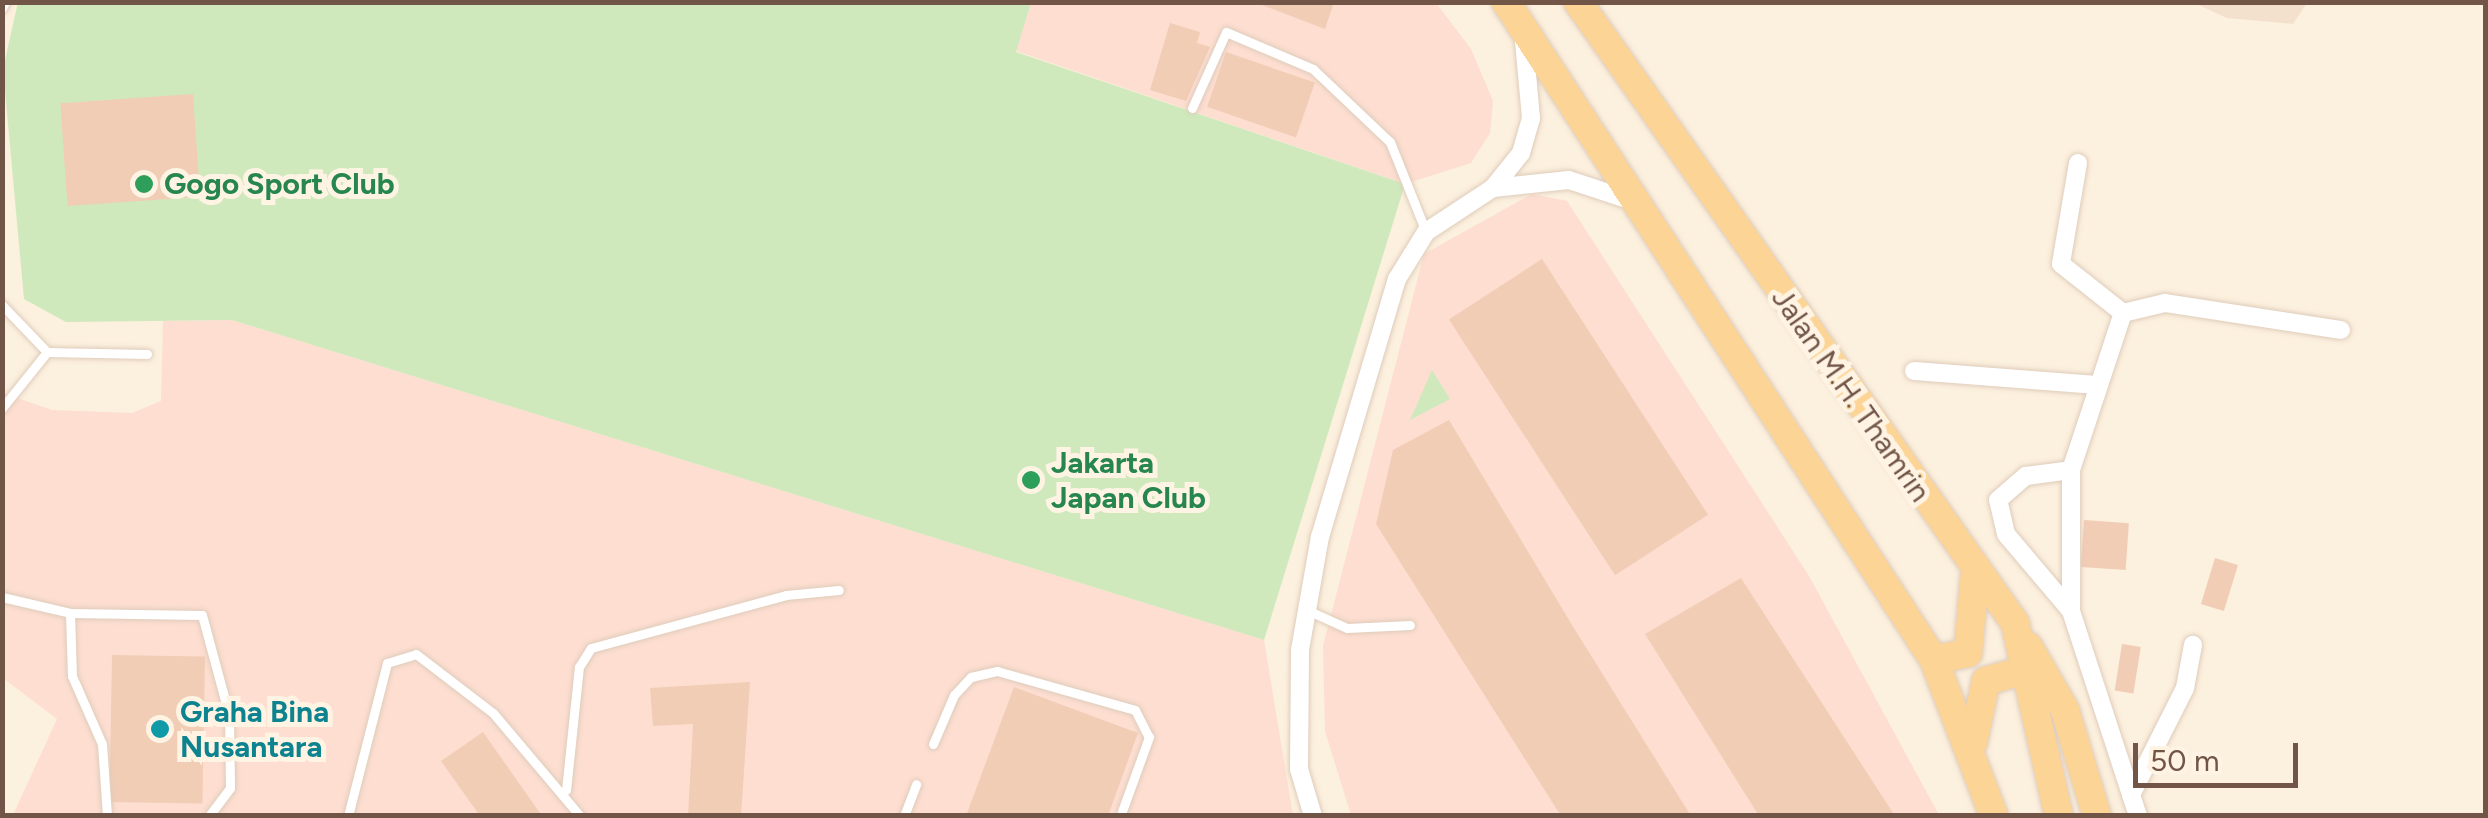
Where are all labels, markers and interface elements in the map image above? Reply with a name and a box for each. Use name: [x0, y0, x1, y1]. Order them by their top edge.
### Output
place label: Gogo Sport Club: [164, 166, 395, 202]
marker: Gogo Sport Club: [133, 173, 155, 195]
street label: Jalan M.H. Thamrin: [1764, 281, 1938, 509]
place label: Jakarta Japan Club: [1051, 445, 1206, 516]
marker: Jakarta Japan Club: [1020, 469, 1042, 491]
place label: Graha Bina Nusantara: [180, 694, 329, 764]
marker: Graha Bina Nusantara: [149, 718, 171, 740]
scale bar: [2138, 723, 2303, 785]
text: 50 m: [2150, 742, 2219, 779]

